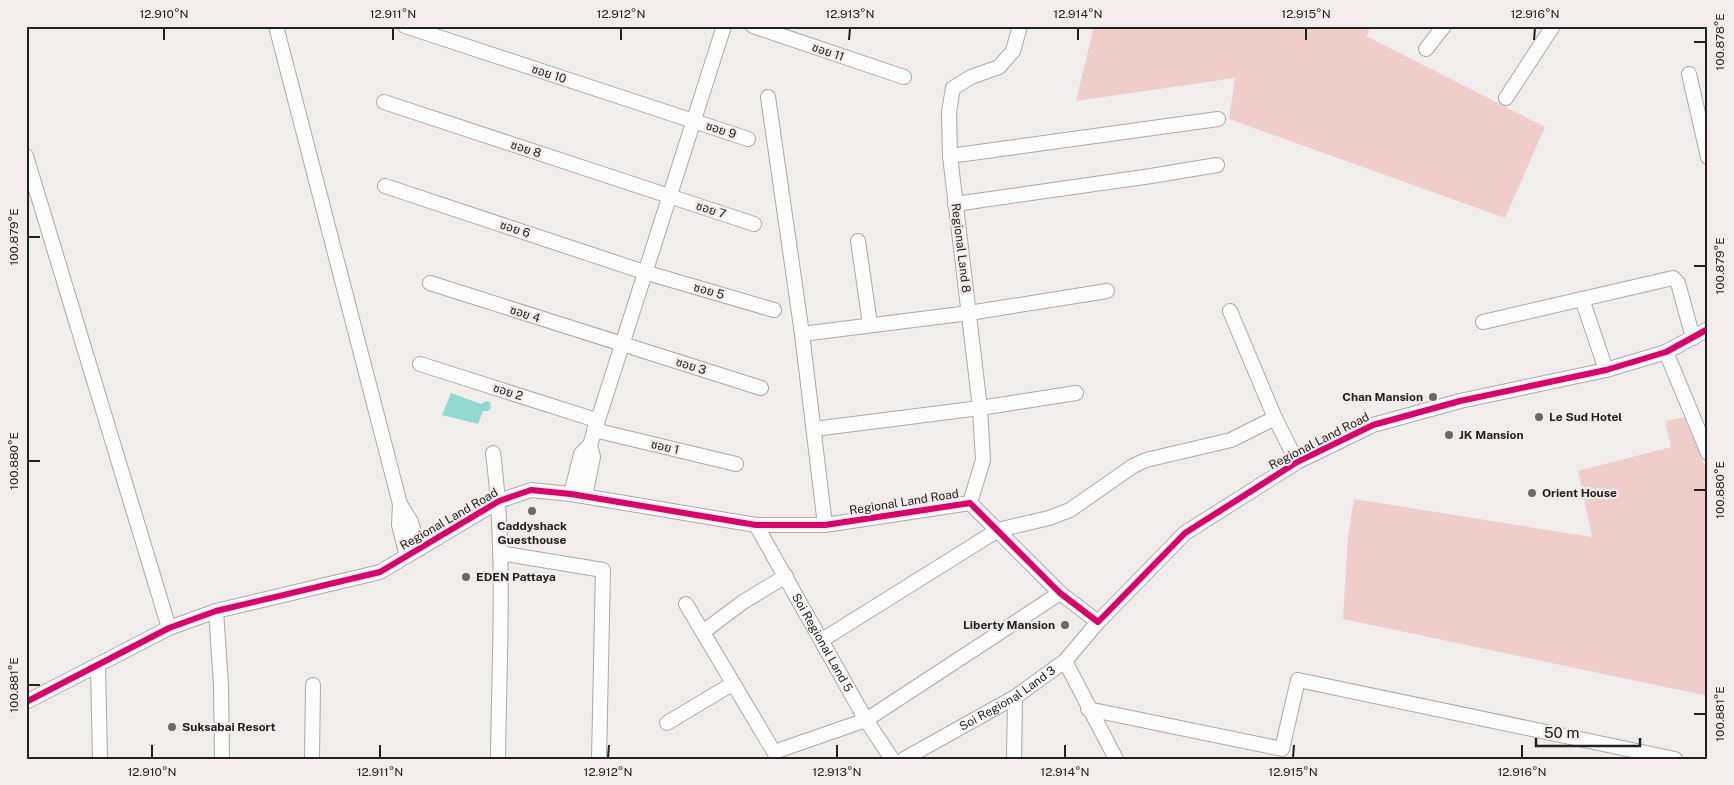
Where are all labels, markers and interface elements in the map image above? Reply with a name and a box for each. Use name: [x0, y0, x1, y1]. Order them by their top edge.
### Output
text: 12.910°N: [139, 7, 189, 21]
text: 12.911°N: [370, 7, 416, 21]
text: 12.912°N: [597, 7, 645, 21]
text: 12.913°N: [825, 7, 875, 21]
text: 12.914°N: [1053, 7, 1103, 21]
text: 12.915°N: [1281, 7, 1331, 21]
text: 12.916°N: [1510, 7, 1560, 21]
text: 100.878°E: [1713, 13, 1727, 71]
street label: ซอย 11: [810, 40, 846, 64]
street label: ซอย 10: [530, 62, 568, 86]
street label: ซอย 9: [704, 119, 738, 141]
street label: ซอย 8: [509, 137, 543, 161]
street label: ซอย 7: [694, 199, 728, 221]
street label: Regional Land 8: [949, 202, 973, 294]
text: 100.879°E: [7, 208, 21, 266]
street label: ซอย 6: [498, 218, 532, 240]
text: 100.879°E: [1713, 237, 1727, 295]
street label: ซอย 5: [692, 280, 726, 302]
street label: ซอย 4: [508, 303, 542, 326]
street label: ซอย 3: [674, 355, 708, 377]
street label: ซอย 2: [491, 381, 525, 403]
place label: Chan Mansion: [1342, 390, 1423, 404]
marker: Chan Mansion: [1427, 391, 1439, 403]
street label: Regional Land Road: [1266, 410, 1372, 472]
place label: Le Sud Hotel: [1549, 410, 1622, 424]
marker: Le Sud Hotel: [1533, 411, 1545, 423]
place label: JK Mansion: [1459, 428, 1524, 442]
marker: JK Mansion: [1443, 429, 1455, 441]
text: 100.880°E: [7, 432, 21, 490]
street label: ซอย 1: [650, 437, 680, 457]
text: 100.880°E: [1713, 461, 1727, 519]
street label: Regional Land Road: [398, 485, 500, 553]
street label: Regional Land Road: [848, 486, 960, 518]
place label: Orient House: [1542, 486, 1617, 500]
marker: Orient House: [1526, 487, 1538, 499]
marker: Caddyshack Guesthouse: [526, 505, 538, 517]
place label: Caddyshack Guesthouse: [497, 519, 567, 547]
place label: EDEN Pattaya: [476, 570, 556, 584]
marker: EDEN Pattaya: [460, 571, 472, 583]
street label: Soi Regional Land 5: [789, 591, 856, 695]
place label: Liberty Mansion: [963, 618, 1055, 632]
marker: Liberty Mansion: [1059, 619, 1071, 631]
text: 100.881°E: [7, 657, 21, 713]
street label: Soi Regional Land 3: [957, 663, 1058, 734]
text: 100.881°E: [1713, 686, 1727, 742]
scale bar: [1536, 715, 1640, 747]
place label: Suksabai Resort: [182, 720, 276, 734]
marker: Suksabai Resort: [166, 721, 178, 733]
text: 50 m: [1544, 724, 1579, 741]
text: 12.910°N: [127, 765, 177, 779]
text: 12.911°N: [357, 765, 403, 779]
text: 12.912°N: [584, 765, 632, 779]
text: 12.913°N: [812, 765, 862, 779]
text: 12.914°N: [1040, 765, 1090, 779]
text: 12.915°N: [1268, 765, 1318, 779]
text: 12.916°N: [1497, 765, 1547, 779]

